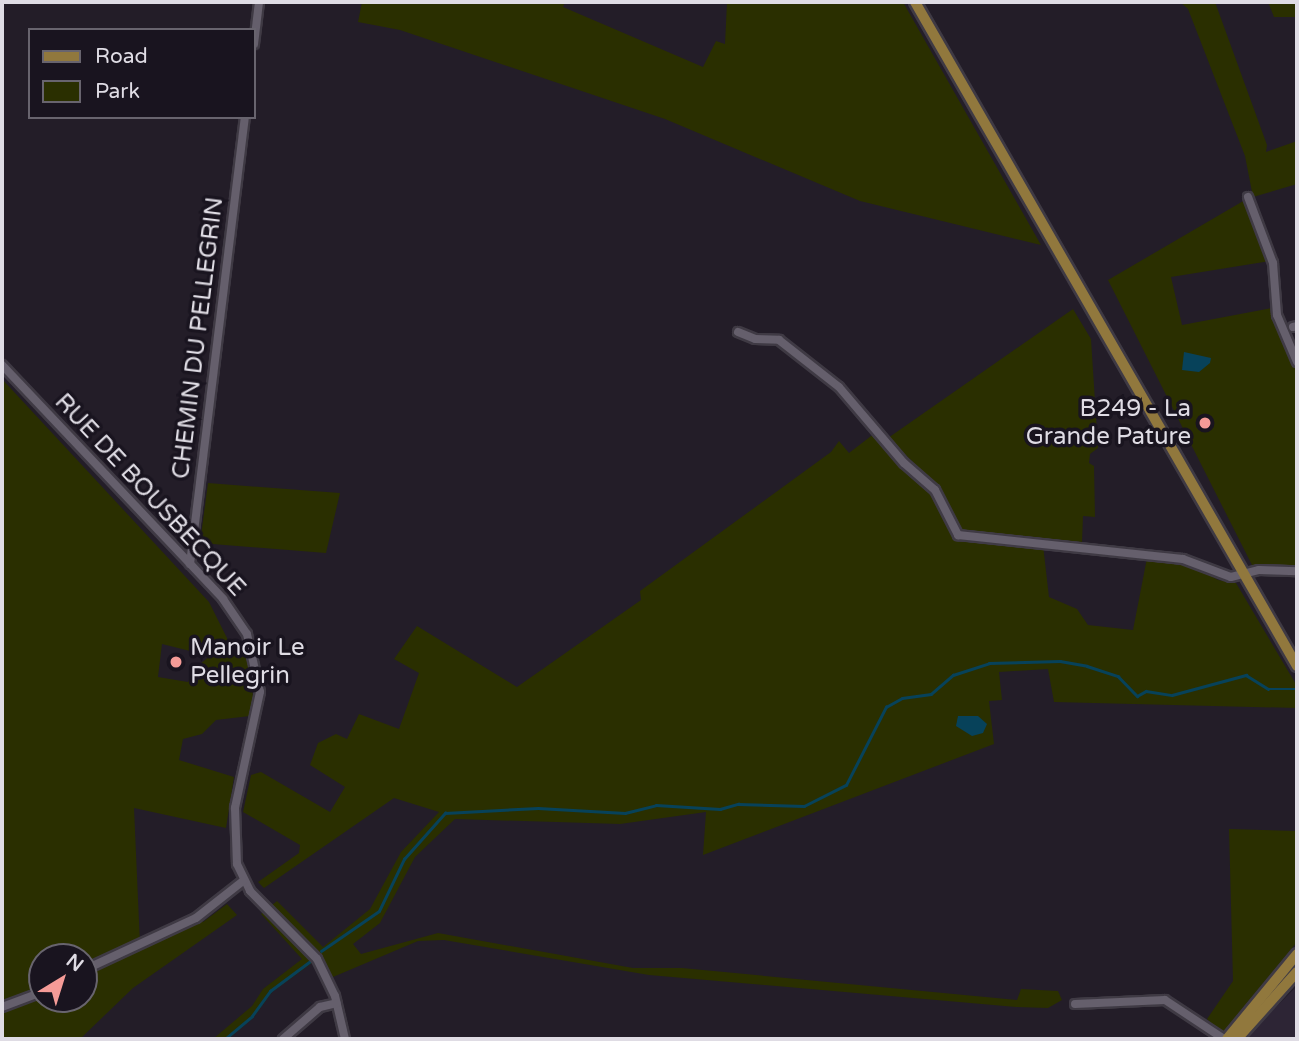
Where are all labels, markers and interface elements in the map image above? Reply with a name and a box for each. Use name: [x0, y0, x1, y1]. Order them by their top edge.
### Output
legend: [28, 28, 256, 119]
text: Road: [95, 44, 148, 69]
text: Park: [95, 79, 140, 104]
street label: CHEMIN DU PELLEGRIN: [166, 195, 230, 481]
street label: RUE DE BOUSBECQUE: [49, 388, 251, 602]
place label: B249 - La Grande Pature: [1026, 395, 1191, 451]
marker: B249 - La Grande Pature: [1197, 415, 1213, 431]
place label: Manoir Le Pellegrin: [190, 634, 305, 690]
marker: Manoir Le Pellegrin: [168, 654, 184, 670]
north arrow: [28, 943, 98, 1013]
text: N: [62, 950, 87, 976]

